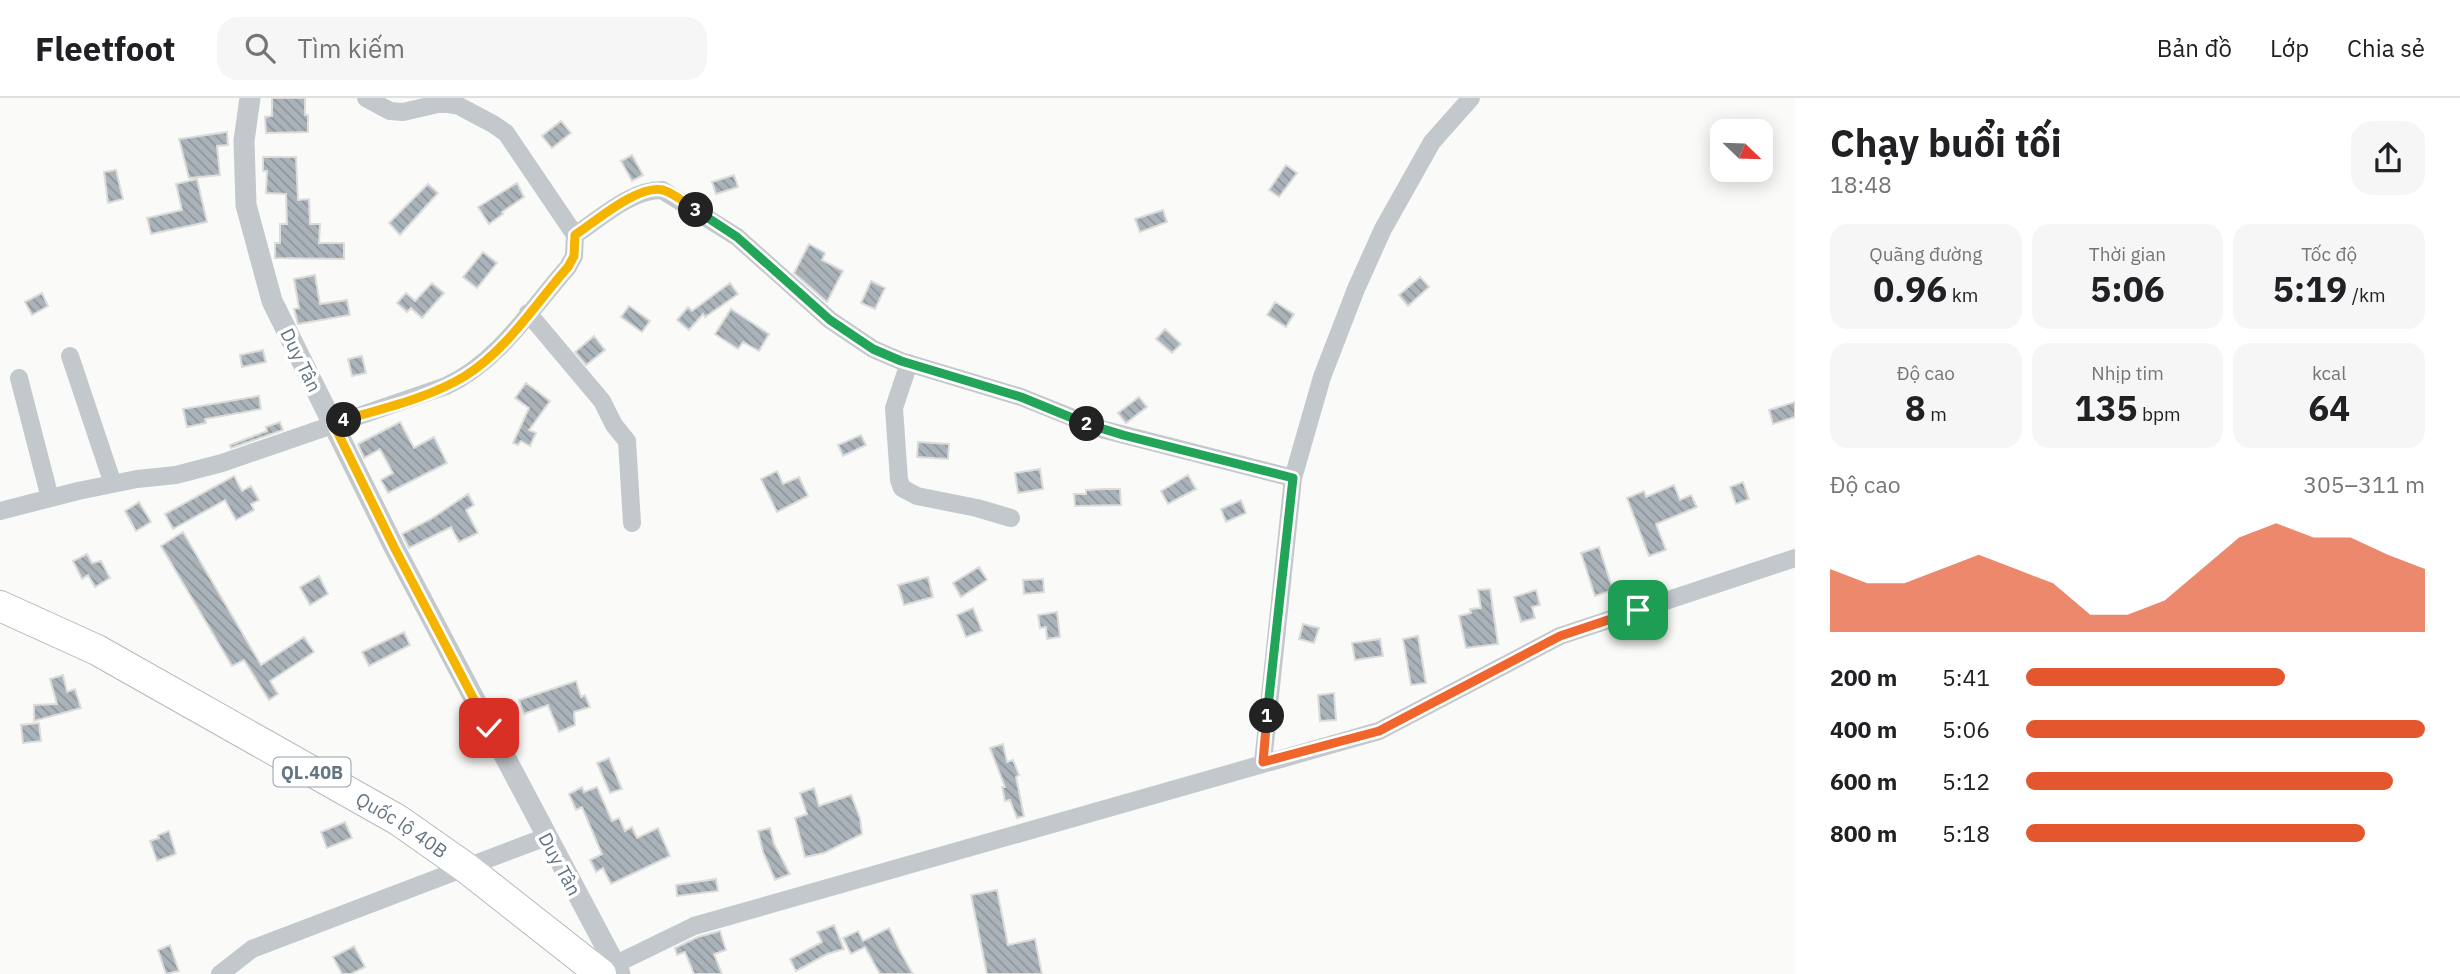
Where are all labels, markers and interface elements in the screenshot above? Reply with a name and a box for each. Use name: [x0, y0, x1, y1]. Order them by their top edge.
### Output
search box: [217, 17, 707, 80]
text: Fleetfoot: [35, 27, 175, 70]
icon: search: [241, 29, 279, 67]
text: Tìm kiếm: [297, 31, 405, 65]
text: Bản đồ: [2157, 32, 2232, 64]
text: Lớp: [2270, 32, 2309, 64]
text: Chia sẻ: [2347, 32, 2425, 64]
text: Chạy buổi tối: [1830, 118, 2062, 167]
north arrow: [1710, 119, 1773, 182]
map controls: [1710, 119, 1773, 182]
button: share: [2351, 121, 2425, 195]
text: 18:48: [1830, 169, 1892, 199]
pin: 3: [678, 192, 714, 228]
text: 3: [690, 197, 701, 221]
text: Quãng đường: [1869, 242, 1982, 266]
text: Thời gian: [2089, 242, 2166, 266]
text: Tốc độ: [2301, 242, 2357, 266]
text: 0.96: [1873, 266, 1947, 312]
text: 5:06: [2090, 266, 2165, 312]
text: 5:19: [2273, 266, 2347, 312]
text: km: [1947, 283, 1978, 307]
text: /km: [2347, 283, 2386, 307]
street label: Duy Tân: [275, 324, 327, 396]
text: Độ cao: [1897, 361, 1955, 385]
text: Nhịp tim: [2091, 361, 2164, 385]
text: kcal: [2312, 361, 2346, 385]
text: 8: [1905, 385, 1926, 431]
text: 135: [2074, 385, 2137, 431]
text: 64: [2308, 385, 2350, 431]
pin: 4: [326, 402, 362, 438]
text: m: [1926, 402, 1947, 426]
text: bpm: [2137, 402, 2181, 426]
pin: 2: [1070, 406, 1104, 442]
text: 4: [338, 407, 349, 431]
text: 2: [1081, 411, 1092, 435]
text: Độ cao: [1830, 469, 1901, 499]
text: 305–311 m: [2303, 469, 2425, 499]
pin: [1608, 580, 1668, 640]
icon: arrive: [1619, 591, 1657, 629]
text: 200 m: [1830, 662, 1897, 692]
text: 5:41: [1942, 662, 1990, 692]
pin: [459, 698, 519, 758]
pin: 1: [1250, 698, 1284, 734]
text: 1: [1261, 703, 1272, 727]
icon: check: [470, 709, 508, 747]
text: 400 m: [1830, 714, 1897, 744]
text: 5:06: [1942, 714, 1990, 744]
road number: QL.40B: [274, 758, 350, 786]
text: 600 m: [1830, 766, 1897, 796]
text: 5:12: [1942, 766, 1990, 796]
street label: Quốc lộ 40B: [352, 787, 452, 863]
text: 800 m: [1830, 818, 1897, 848]
text: 5:18: [1942, 818, 1990, 848]
street label: Duy Tân: [533, 828, 587, 900]

